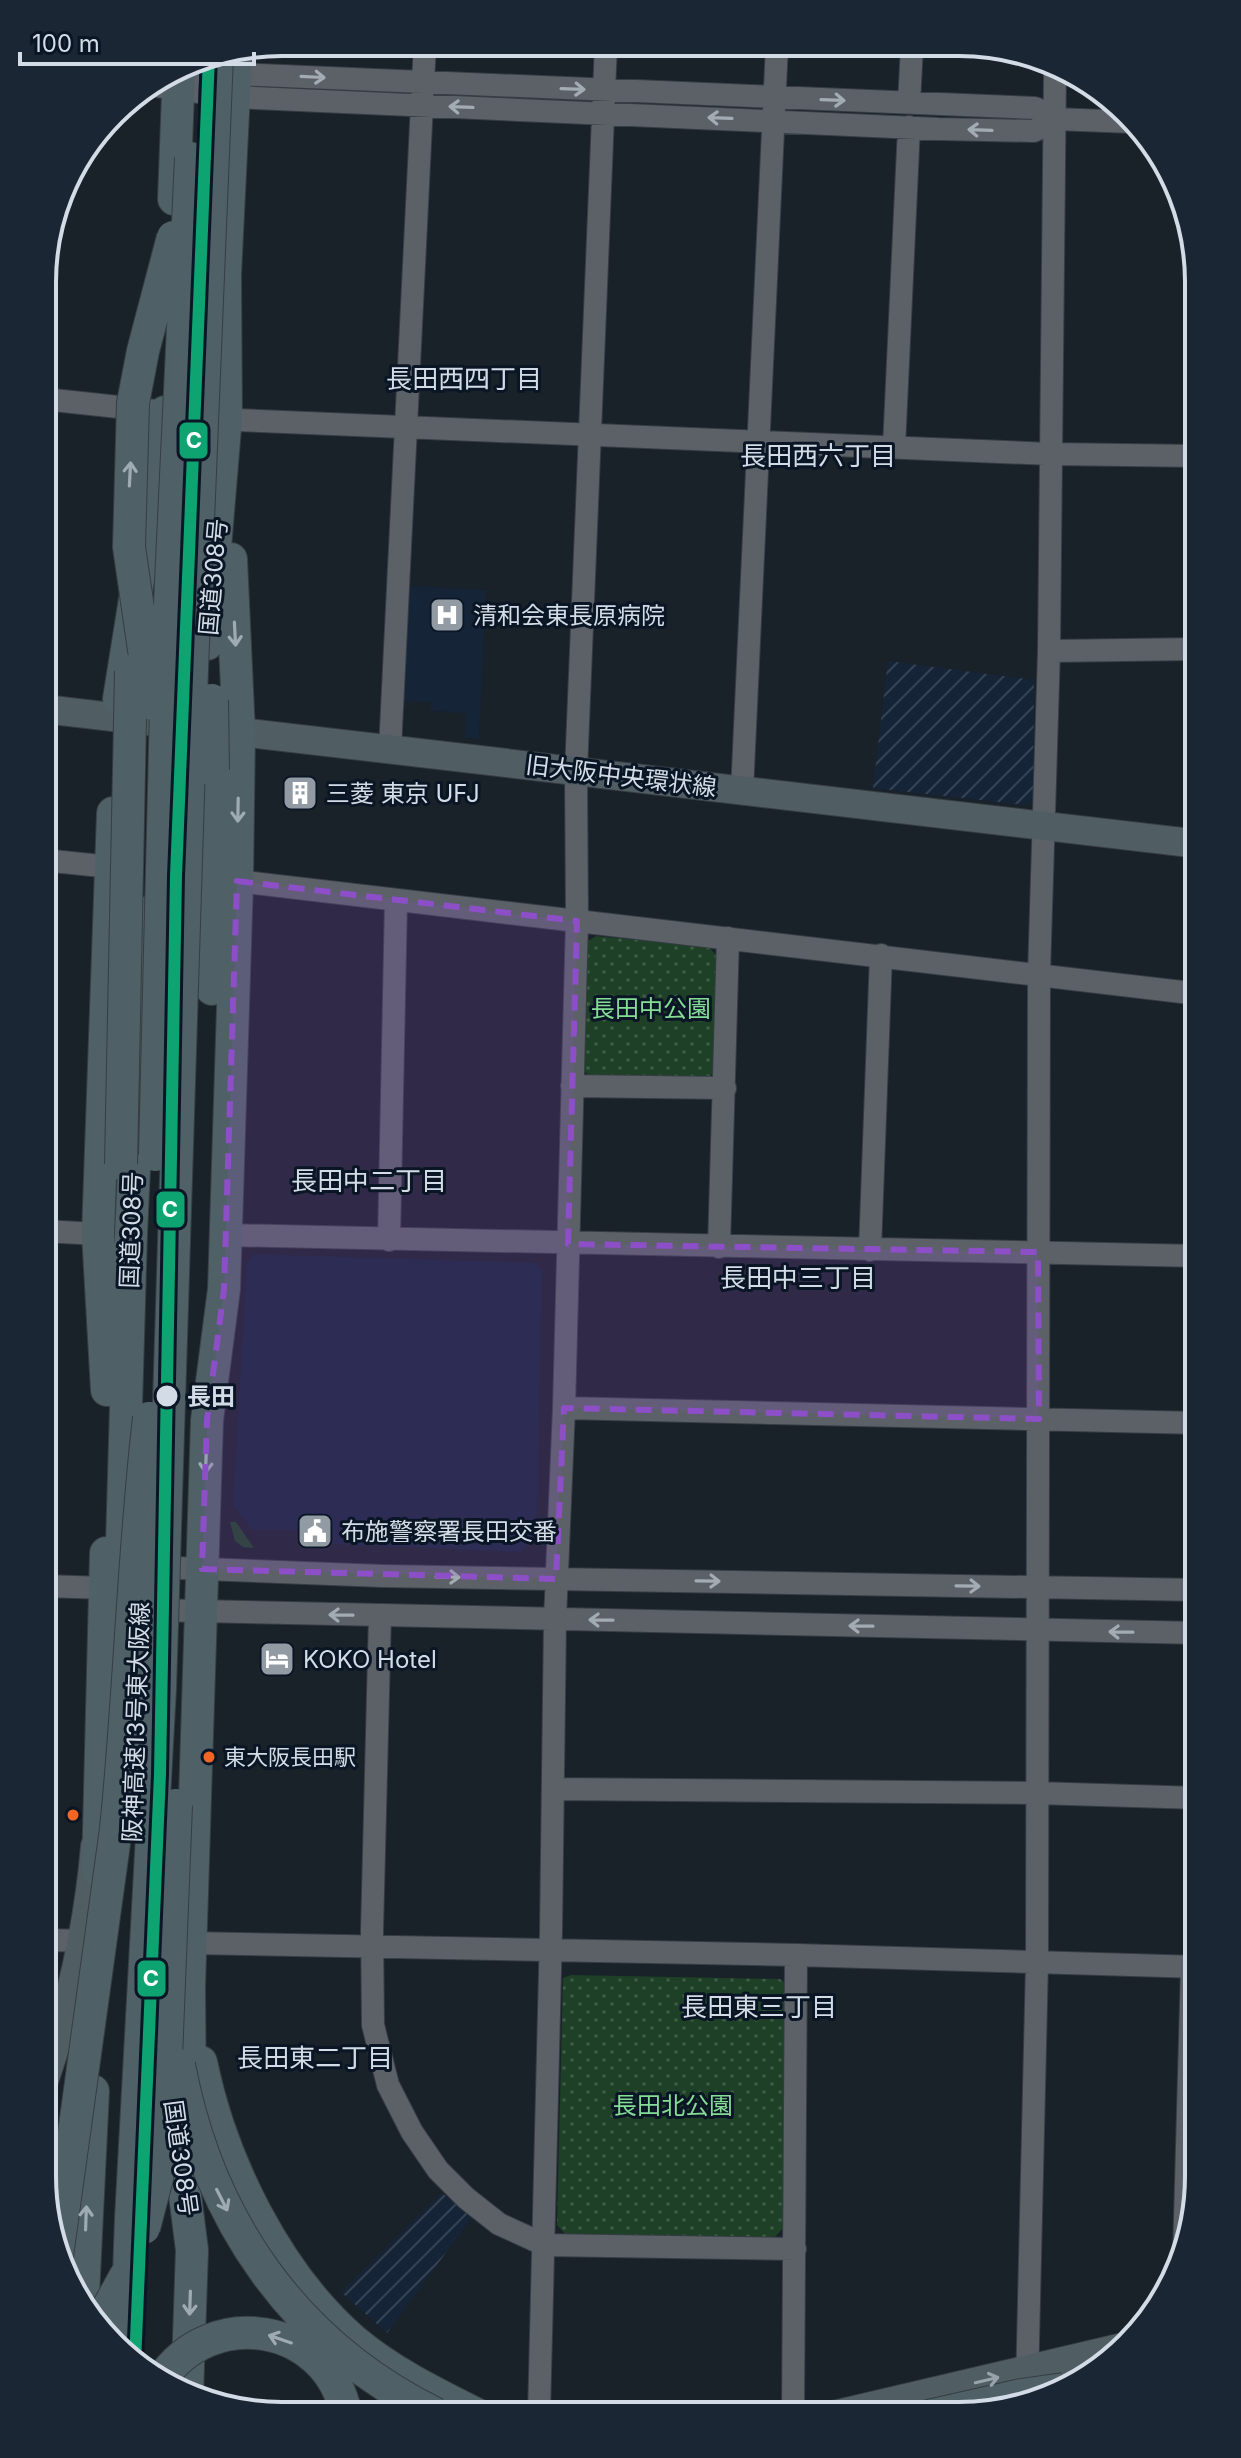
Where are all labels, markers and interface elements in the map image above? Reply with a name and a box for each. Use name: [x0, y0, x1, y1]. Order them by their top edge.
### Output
scale bar: [20, 16, 254, 66]
text: 100 m: [32, 29, 100, 58]
one-way arrow: [299, 70, 326, 85]
one-way arrow: [559, 81, 586, 96]
one-way arrow: [819, 93, 845, 108]
one-way arrow: [448, 99, 475, 114]
one-way arrow: [707, 110, 734, 125]
one-way arrow: [967, 122, 994, 138]
district label: 長田西四丁目: [386, 363, 542, 394]
line badge: C: [178, 421, 209, 460]
text: C: [186, 427, 202, 453]
district label: 長田西六丁目: [740, 440, 896, 471]
one-way arrow: [123, 462, 138, 488]
street label: 国道308号: [193, 518, 233, 636]
hospital icon: 清和会東長原病院: [428, 596, 466, 634]
place label: 清和会東長原病院: [473, 601, 665, 630]
one-way arrow: [227, 620, 242, 647]
street label: 旧大阪中央環状線: [524, 750, 718, 802]
building icon: 三菱 東京 UFJ: [281, 774, 319, 812]
place label: 三菱 東京 UFJ: [326, 779, 480, 808]
one-way arrow: [230, 796, 246, 823]
park label: 長田中公園: [591, 994, 711, 1023]
district label: 長田中二丁目: [291, 1165, 447, 1196]
street label: 国道308号: [114, 1171, 148, 1289]
line badge: C: [155, 1190, 186, 1229]
text: C: [162, 1196, 178, 1222]
district label: 長田中三丁目: [720, 1262, 876, 1293]
place label: 長田: [187, 1382, 235, 1411]
marker: 長田: [154, 1383, 180, 1409]
one-way arrow: [199, 1447, 214, 1474]
public building icon: 布施警察署長田交番: [296, 1512, 334, 1550]
place label: 布施警察署長田交番: [341, 1517, 557, 1546]
one-way arrow: [434, 1569, 461, 1585]
one-way arrow: [694, 1574, 721, 1589]
one-way arrow: [954, 1578, 981, 1594]
street label: 阪神高速13号東大阪線: [117, 1601, 155, 1843]
one-way arrow: [328, 1607, 355, 1623]
one-way arrow: [588, 1613, 615, 1628]
one-way arrow: [848, 1618, 875, 1634]
one-way arrow: [1108, 1624, 1135, 1639]
hotel icon: KOKO Hotel: [258, 1640, 296, 1678]
place label: KOKO Hotel: [303, 1645, 437, 1674]
place label: 東大阪長田駅: [224, 1744, 356, 1770]
marker: 東大阪長田駅: [201, 1749, 217, 1765]
unlabelled marker: [65, 1807, 81, 1823]
line badge: C: [136, 1959, 167, 1998]
text: C: [143, 1965, 159, 1991]
district label: 長田東三丁目: [681, 1991, 837, 2022]
district label: 長田東二丁目: [237, 2042, 393, 2073]
park label: 長田北公園: [613, 2091, 733, 2120]
street label: 国道308号: [159, 2098, 203, 2218]
one-way arrow: [215, 2188, 230, 2212]
one-way arrow: [79, 2205, 94, 2232]
one-way arrow: [183, 2289, 198, 2316]
one-way arrow: [268, 2330, 293, 2345]
one-way arrow: [974, 2372, 1000, 2387]

